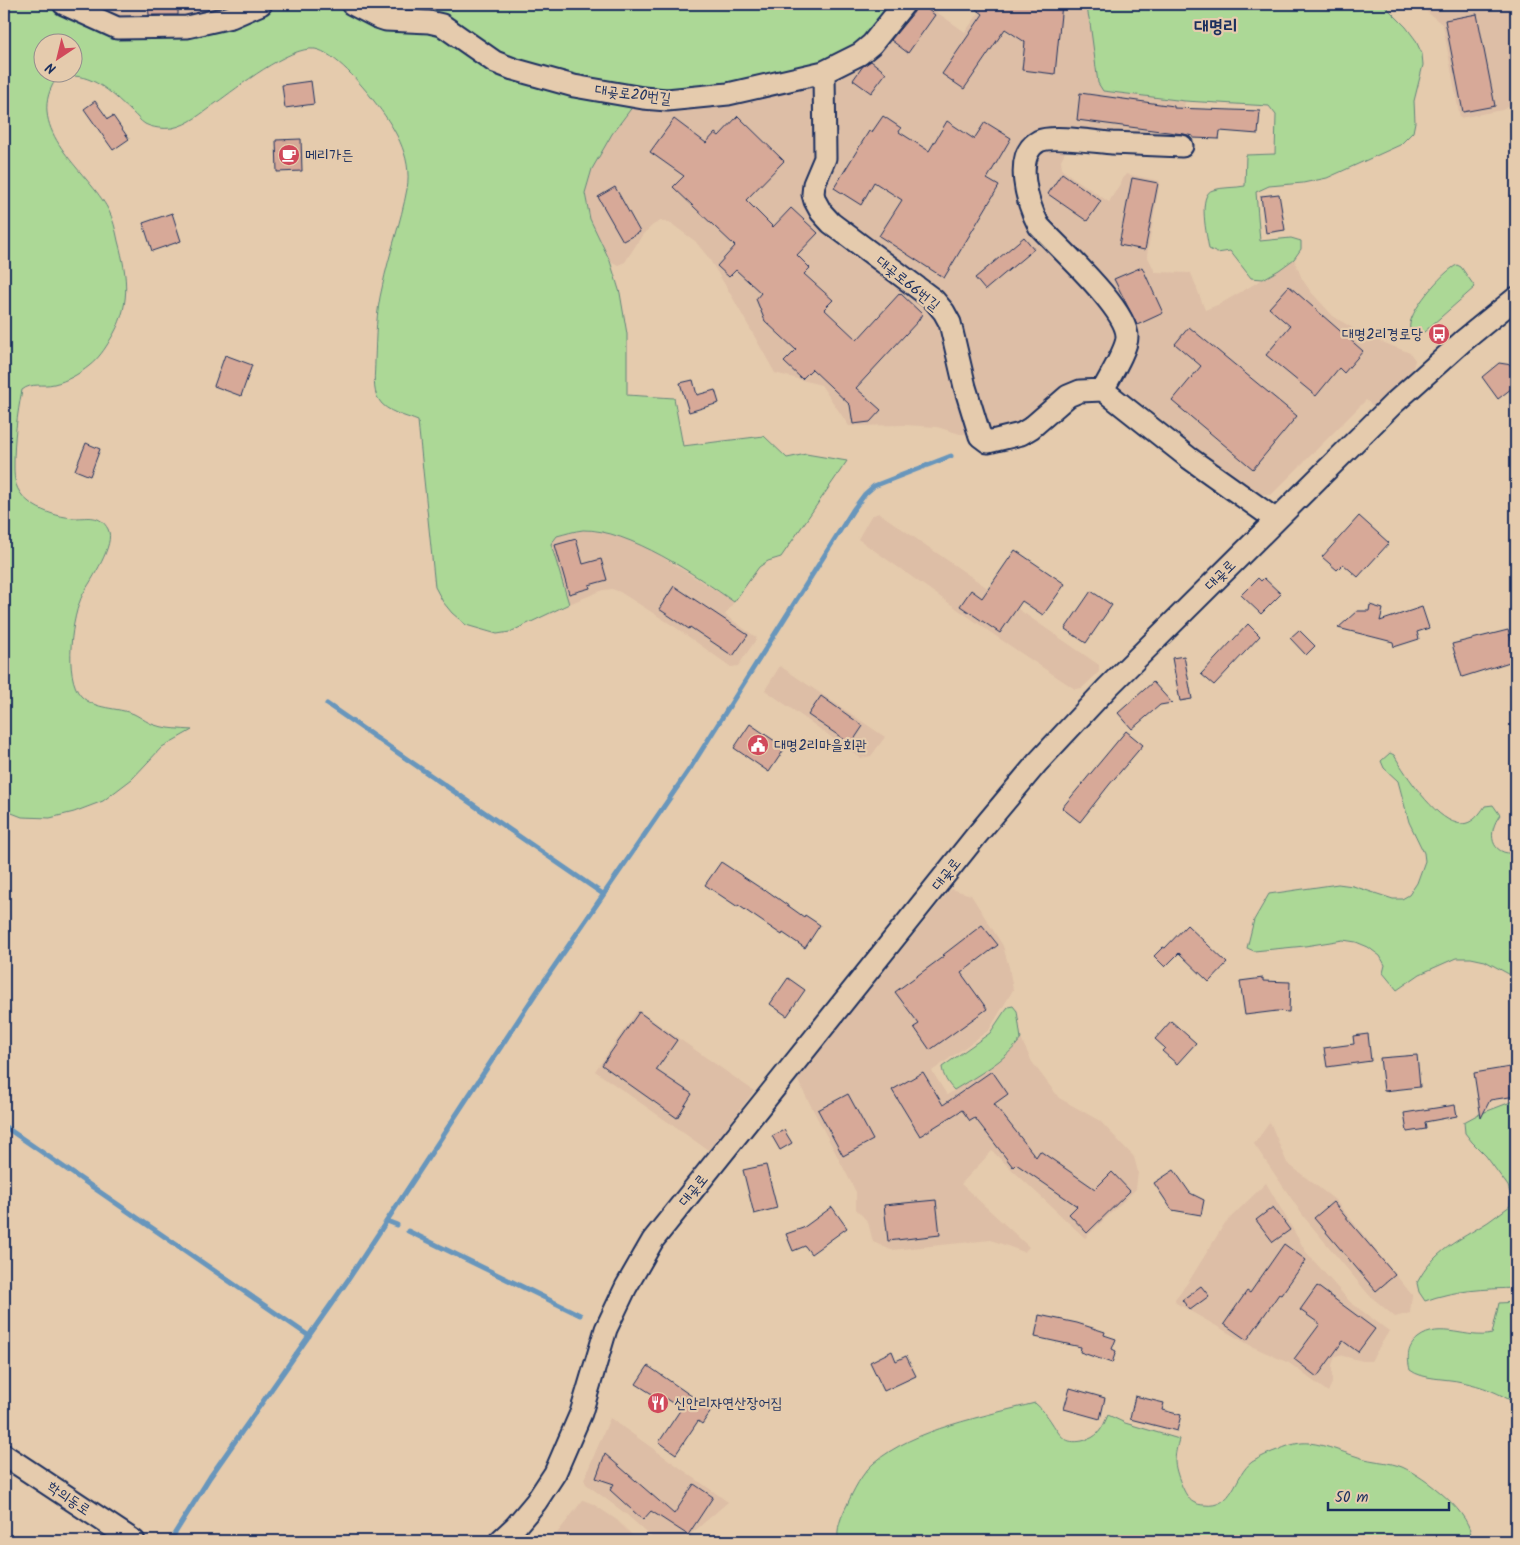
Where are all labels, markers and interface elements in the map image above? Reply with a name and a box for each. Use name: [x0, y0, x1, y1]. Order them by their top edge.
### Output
district label: 대명리: [1194, 13, 1238, 42]
north arrow: [32, 32, 82, 82]
text: N: [41, 56, 61, 79]
street label: 대곶로20번길: [593, 78, 672, 112]
cafe icon: 메리가든: [277, 143, 301, 167]
place label: 메리가든: [305, 144, 353, 168]
street label: 대곶로66번길: [870, 250, 945, 317]
bus stop icon: 대명2리경로당: [1427, 322, 1451, 346]
place label: 대명2리경로당: [1342, 323, 1423, 347]
street label: 대곶로: [1199, 554, 1242, 597]
public building icon: 대명2리마을회관: [746, 733, 770, 757]
place label: 대명2리마을회관: [774, 734, 867, 758]
street label: 대곶로: [926, 853, 967, 896]
street label: 대곶로: [673, 1169, 714, 1212]
restaurant icon: 신안리자연산장어집: [646, 1391, 670, 1415]
place label: 신안리자연산장어집: [674, 1392, 783, 1416]
street label: 학의동로: [42, 1475, 95, 1522]
scale bar: [1328, 1480, 1449, 1512]
text: 50 m: [1335, 1486, 1369, 1510]

